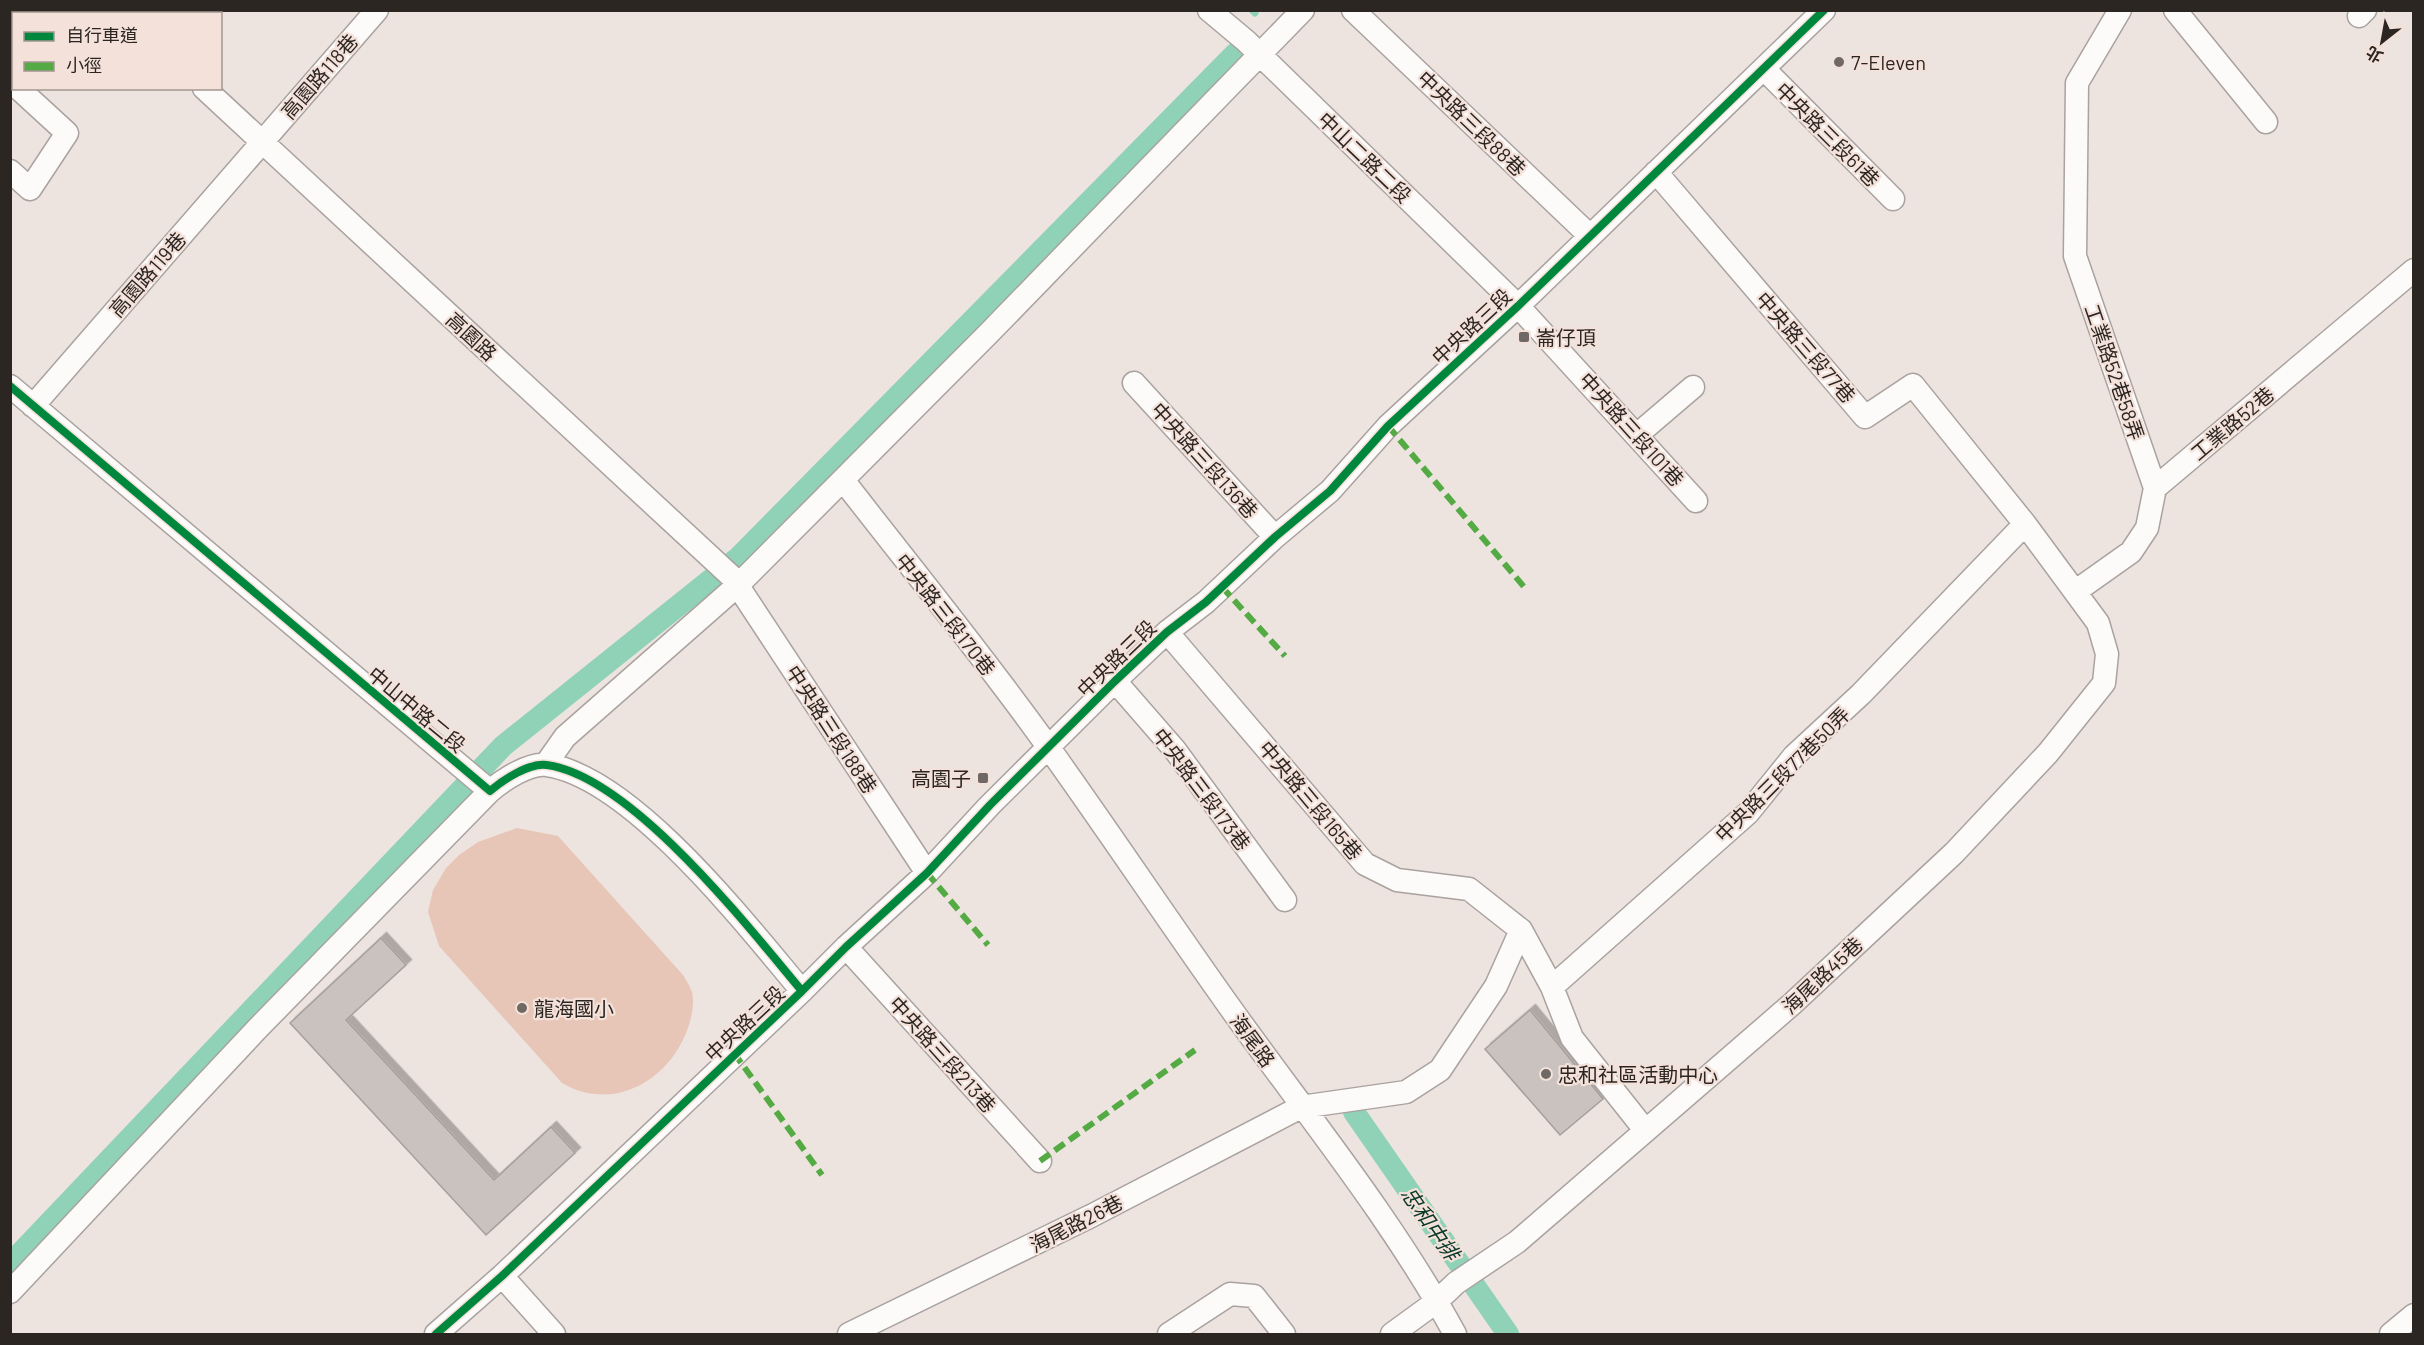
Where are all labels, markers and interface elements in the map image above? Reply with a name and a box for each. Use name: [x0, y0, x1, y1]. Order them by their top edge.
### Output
legend: [12, 12, 222, 90]
north arrow: [2352, 12, 2412, 72]
text: 自行車道: [66, 24, 138, 46]
street label: 高園路118巷: [276, 29, 362, 123]
text: 北: [2362, 43, 2386, 68]
place label: 7-Eleven: [1851, 50, 1926, 74]
text: 小徑: [66, 54, 102, 76]
marker: 7-Eleven: [1832, 55, 1846, 69]
street label: 中央路三段88巷: [1413, 65, 1531, 181]
street label: 中央路三段61巷: [1771, 77, 1885, 191]
street label: 中山二路二段: [1314, 107, 1416, 207]
street label: 高園路119巷: [104, 227, 190, 321]
street label: 中央路三段: [1426, 283, 1516, 369]
street label: 中央路三段77巷: [1751, 287, 1861, 407]
street label: 工業路52巷58弄: [2081, 301, 2149, 443]
street label: 高園路: [442, 307, 502, 365]
place label: 崙仔頂: [1536, 325, 1596, 349]
marker: 崙仔頂: [1517, 330, 1531, 344]
street label: 中央路三段101巷: [1575, 367, 1689, 491]
street label: 工業路52巷: [2186, 381, 2278, 465]
street label: 中央路三段136巷: [1147, 397, 1263, 523]
street label: 中央路三段170巷: [891, 548, 1001, 680]
street label: 中央路三段: [1072, 615, 1160, 701]
street label: 中央路三段188巷: [782, 660, 882, 798]
street label: 中山中路二段: [363, 661, 471, 757]
street label: 中央路三段77巷50弄: [1710, 702, 1854, 846]
street label: 中央路三段173巷: [1148, 723, 1256, 855]
street label: 中央路三段165巷: [1254, 736, 1368, 864]
place label: 高園子: [911, 766, 971, 790]
marker: 高園子: [976, 771, 990, 785]
street label: 海尾路45巷: [1777, 932, 1867, 1018]
street label: 中央路三段: [699, 980, 789, 1066]
street label: 中央路三段213巷: [885, 991, 1001, 1117]
place label: 龍海國小: [534, 996, 614, 1020]
marker: 龍海國小: [515, 1001, 529, 1015]
street label: 海尾路: [1226, 1009, 1280, 1071]
place label: 忠和社區活動中心: [1558, 1062, 1718, 1086]
marker: 忠和社區活動中心: [1539, 1067, 1553, 1081]
water label: 忠和中排: [1397, 1181, 1467, 1267]
street label: 海尾路26巷: [1026, 1189, 1126, 1257]

